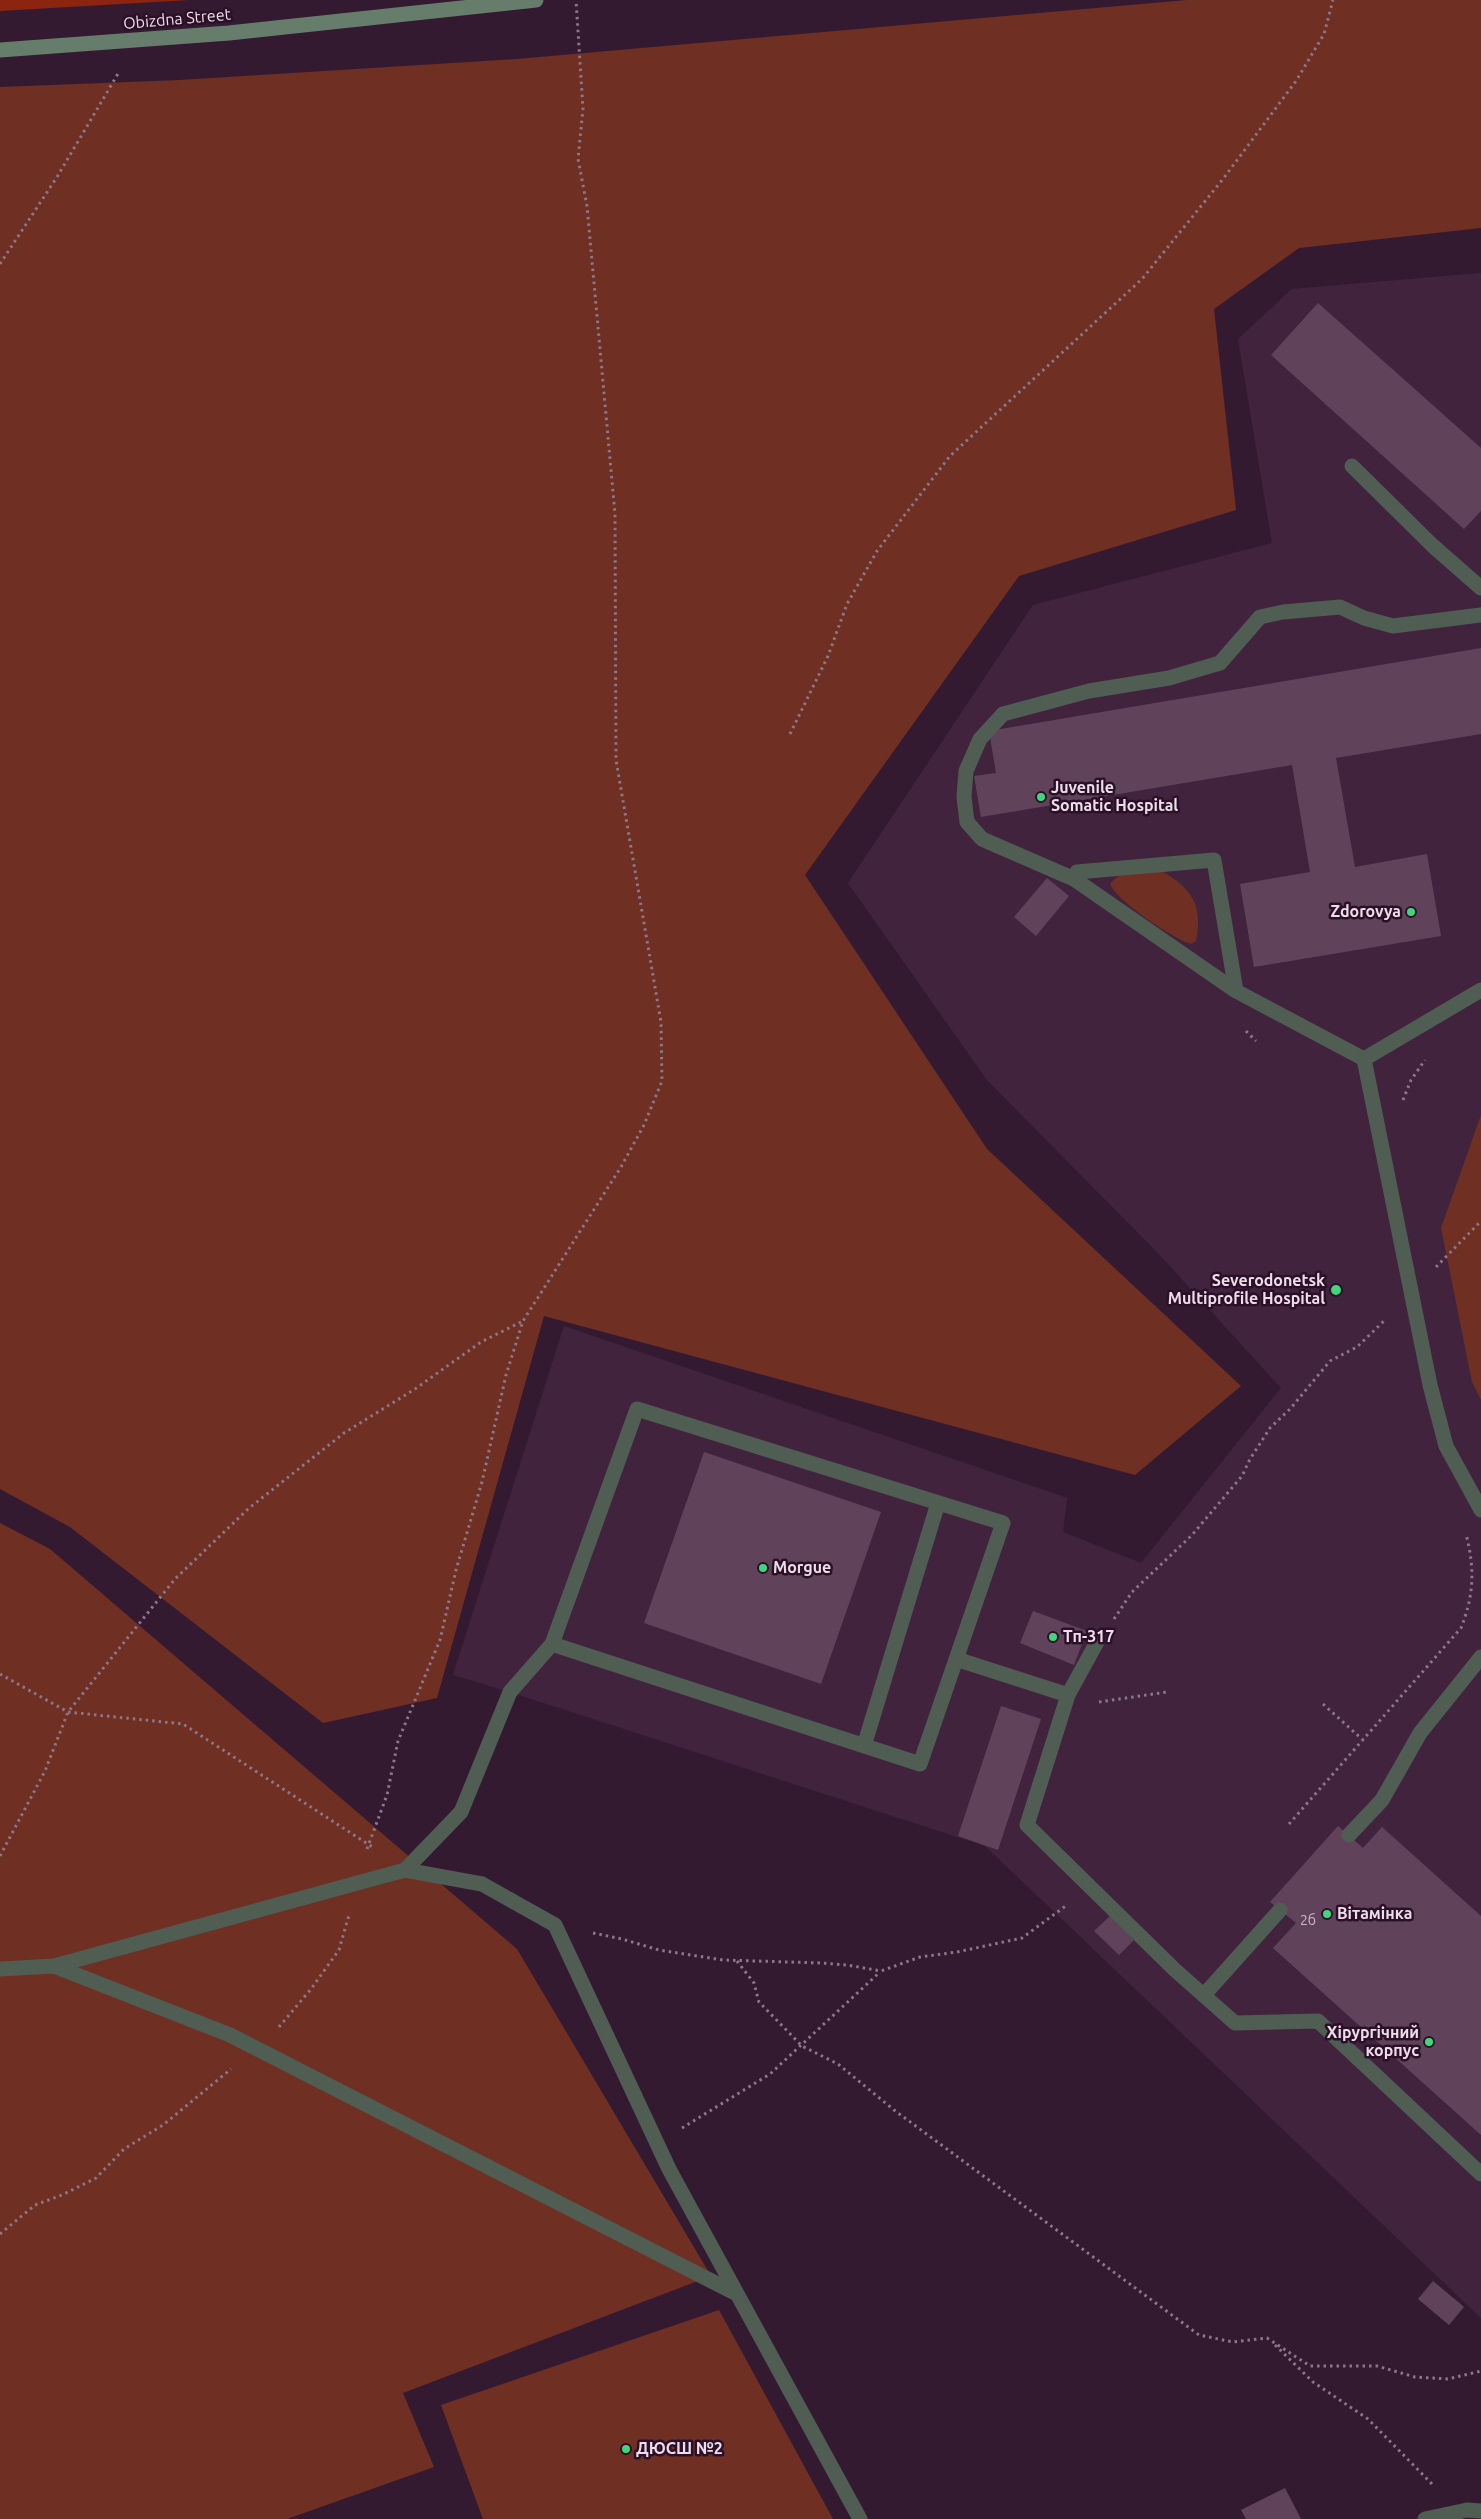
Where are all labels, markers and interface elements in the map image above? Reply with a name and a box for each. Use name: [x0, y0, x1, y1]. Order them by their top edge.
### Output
street label: Obizdna Street: [122, 5, 232, 33]
place label: Juvenile Somatic Hospital: [1051, 778, 1178, 816]
marker: Juvenile Somatic Hospital: [1035, 791, 1047, 803]
place label: Zdorovya: [1331, 902, 1401, 922]
marker: Zdorovya: [1405, 906, 1417, 918]
place label: Severodonetsk Multiprofile Hospital: [1168, 1271, 1325, 1309]
marker: Severodonetsk Multiprofile Hospital: [1329, 1283, 1343, 1297]
place label: Morgue: [773, 1558, 831, 1578]
marker: Morgue: [757, 1562, 769, 1574]
place label: Тп-317: [1063, 1627, 1114, 1647]
marker: Тп-317: [1047, 1631, 1059, 1643]
place label: Вітамінка: [1337, 1904, 1412, 1924]
marker: Вітамінка: [1321, 1908, 1333, 1920]
house number: 2б: [1300, 1912, 1316, 1928]
place label: Хірургічний корпус: [1327, 2023, 1419, 2061]
marker: Хірургічний корпус: [1423, 2036, 1435, 2048]
place label: ДЮСШ №2: [636, 2439, 723, 2459]
marker: ДЮСШ №2: [620, 2443, 632, 2455]

